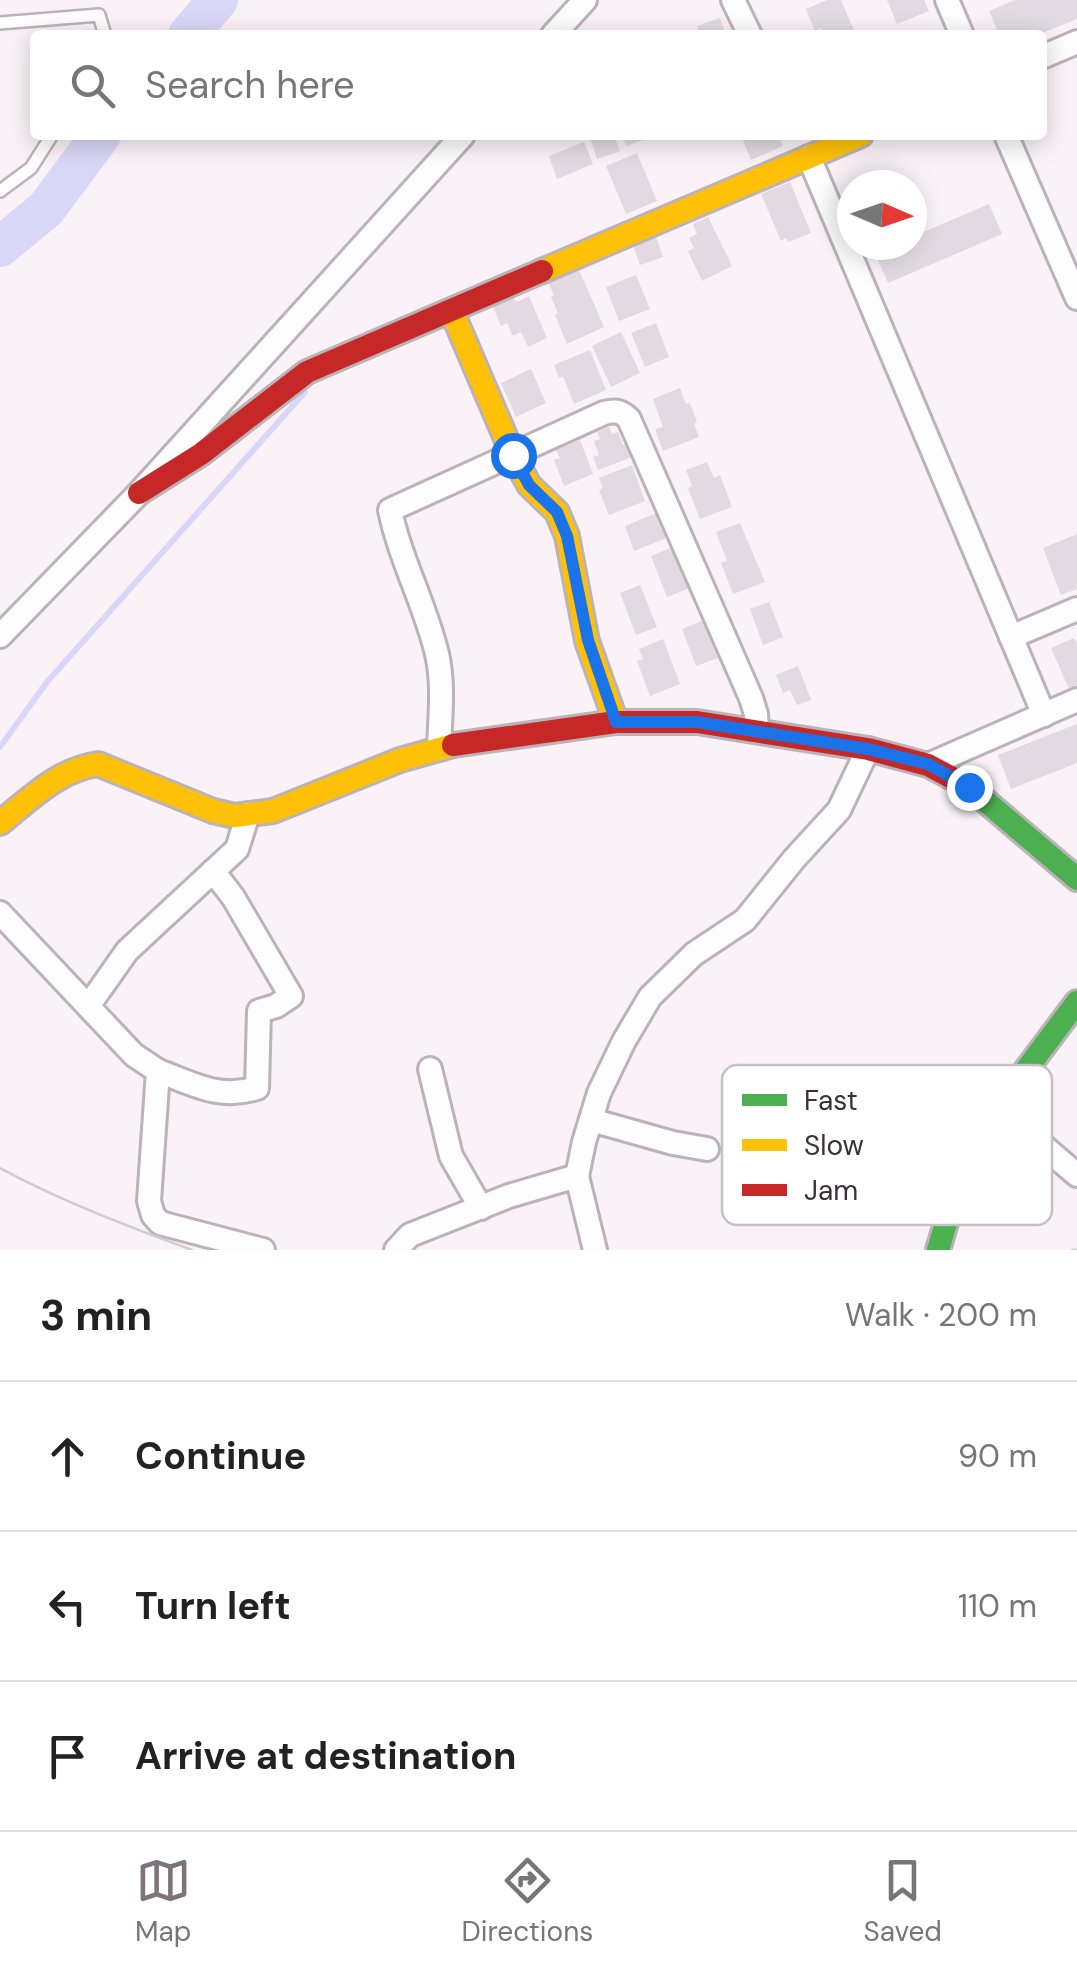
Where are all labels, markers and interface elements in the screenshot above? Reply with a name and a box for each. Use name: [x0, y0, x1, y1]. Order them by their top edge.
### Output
search box: [30, 30, 1047, 140]
icon: search: [65, 58, 120, 113]
text: Search here: [145, 60, 355, 110]
north arrow: [837, 170, 927, 260]
route start: [491, 433, 537, 479]
route end: [947, 765, 993, 811]
legend: [722, 1065, 1052, 1225]
text: Fast: [804, 1082, 858, 1119]
text: Slow: [804, 1127, 864, 1164]
text: Jam: [804, 1172, 858, 1209]
text: 3 min: [40, 1288, 152, 1343]
text: Walk · 200 m: [845, 1294, 1037, 1336]
icon: ahead: [40, 1429, 95, 1484]
text: Continue: [135, 1431, 306, 1481]
text: 90 m: [958, 1435, 1037, 1477]
icon: left: [40, 1579, 95, 1634]
text: Turn left: [135, 1581, 291, 1631]
text: 110 m: [958, 1585, 1037, 1627]
icon: arrive: [40, 1729, 95, 1784]
text: Arrive at destination: [135, 1731, 517, 1781]
tab: Map: [135, 1853, 191, 1950]
tab: Directions: [462, 1853, 593, 1950]
tab: Saved: [863, 1853, 942, 1950]

